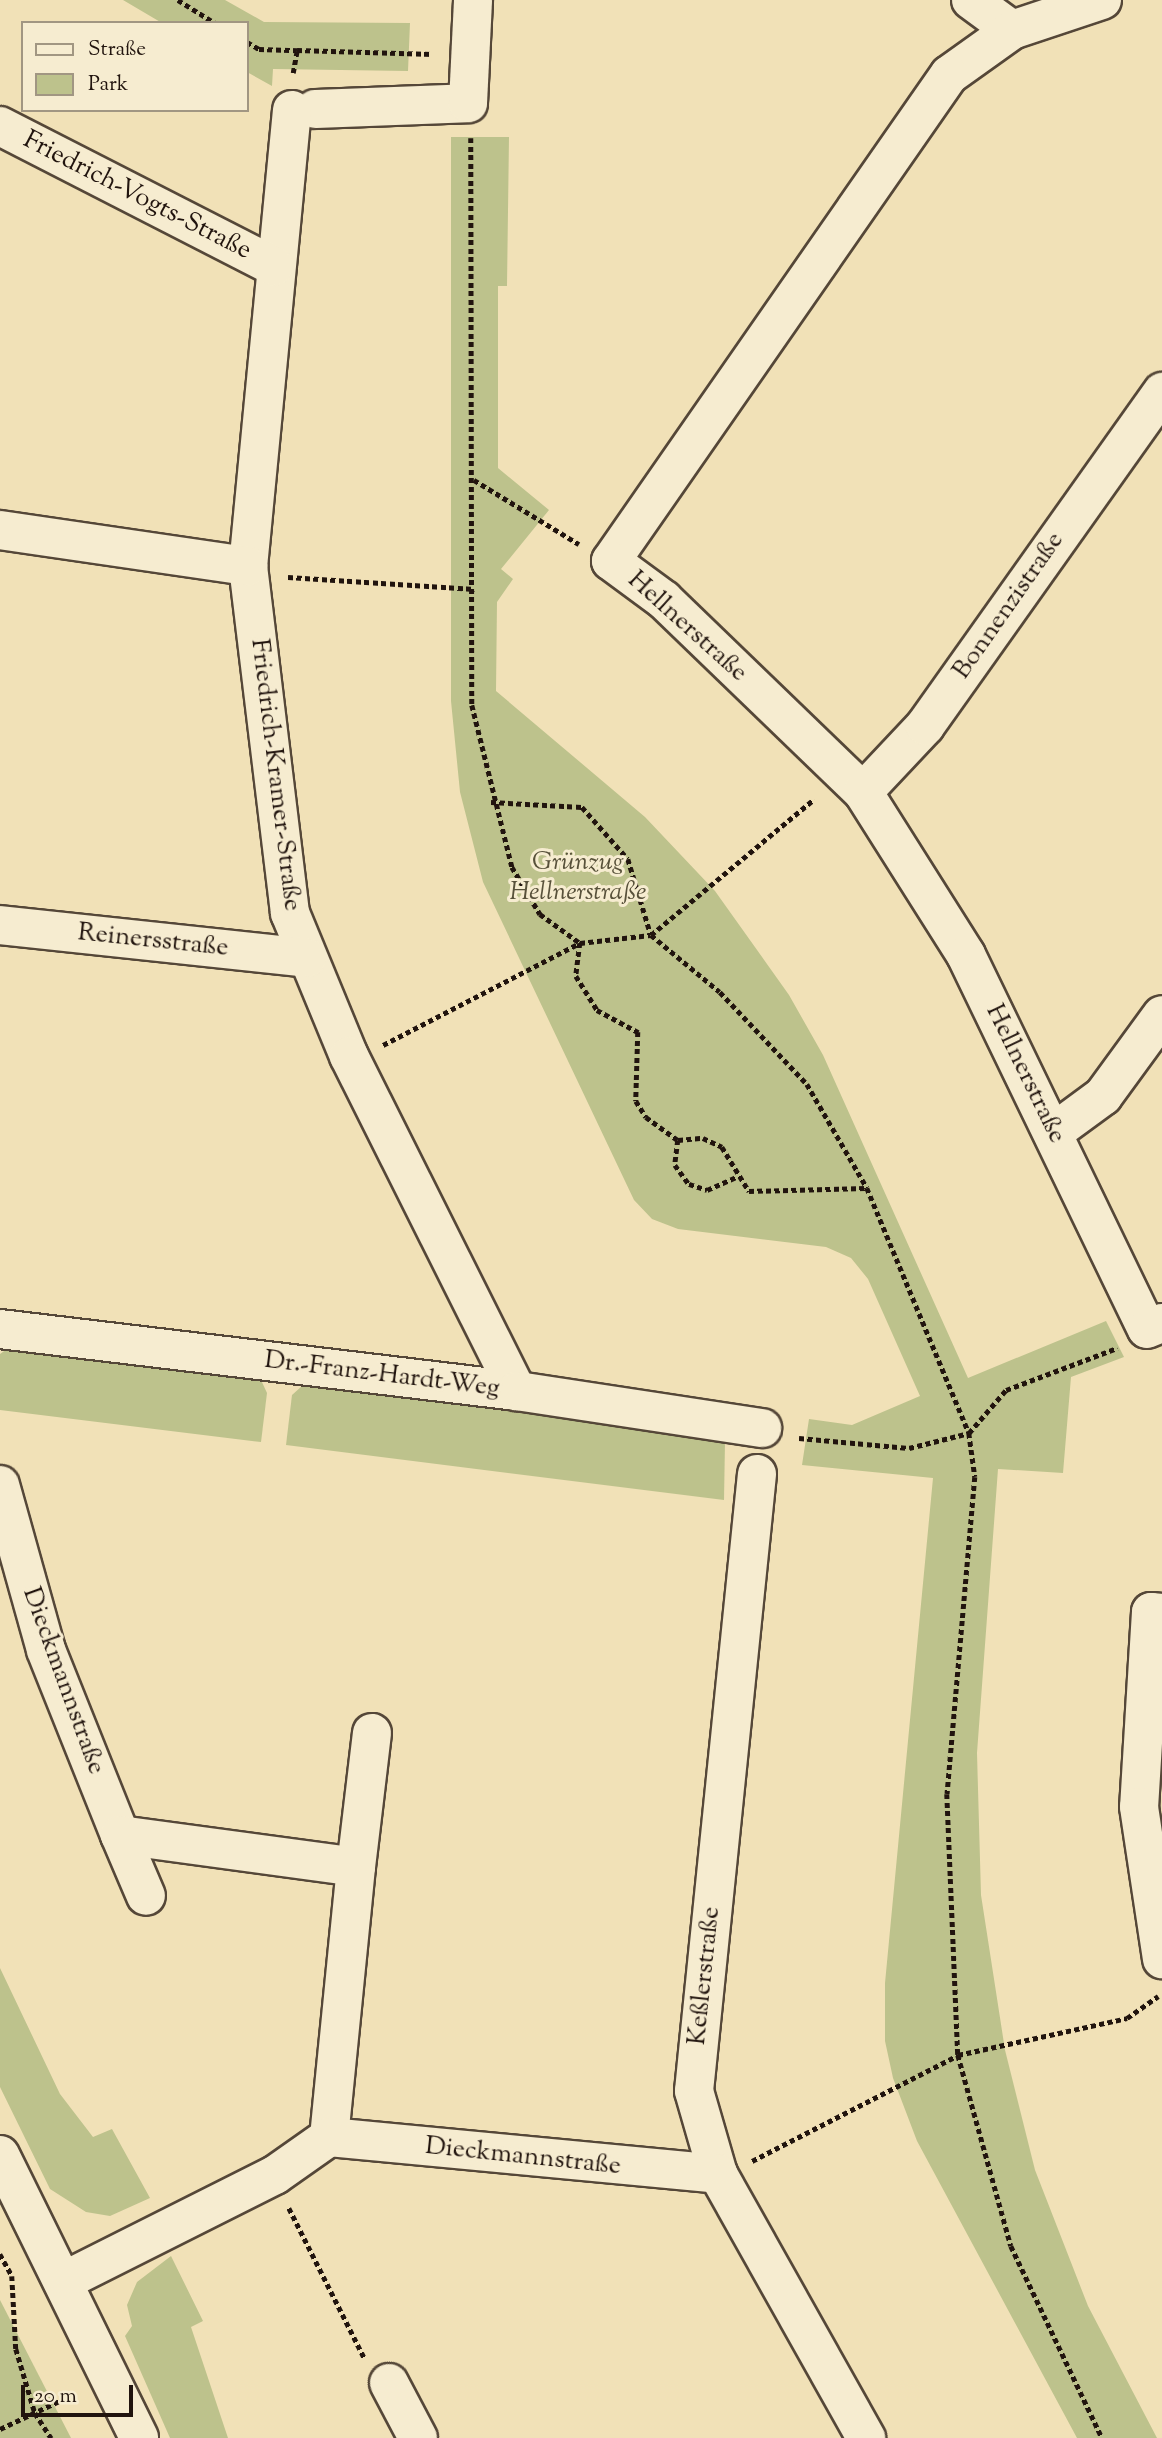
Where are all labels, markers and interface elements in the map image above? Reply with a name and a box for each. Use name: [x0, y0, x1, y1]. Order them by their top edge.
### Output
legend: [21, 21, 248, 112]
text: Straße: [88, 35, 146, 65]
text: Park: [88, 70, 128, 100]
street label: Friedrich-Vogts-Straße: [18, 125, 256, 267]
street label: Bonnenzistraße: [947, 526, 1071, 686]
street label: Hellnerstraße: [621, 565, 753, 689]
street label: Friedrich-Kramer-Straße: [243, 637, 307, 913]
park label: Grünzug Hellnerstraße: [510, 847, 646, 908]
street label: Reinersstraße: [76, 918, 230, 964]
street label: Hellnerstraße: [978, 999, 1072, 1149]
street label: Dr.-Franz-Hardt-Weg: [263, 1345, 501, 1405]
street label: Dieckmannstraße: [15, 1583, 111, 1779]
street label: Keßlerstraße: [682, 1905, 728, 2047]
street label: Dieckmannstraße: [424, 2131, 622, 2183]
scale bar: [24, 2372, 136, 2416]
text: 20 m: [34, 2382, 77, 2412]

